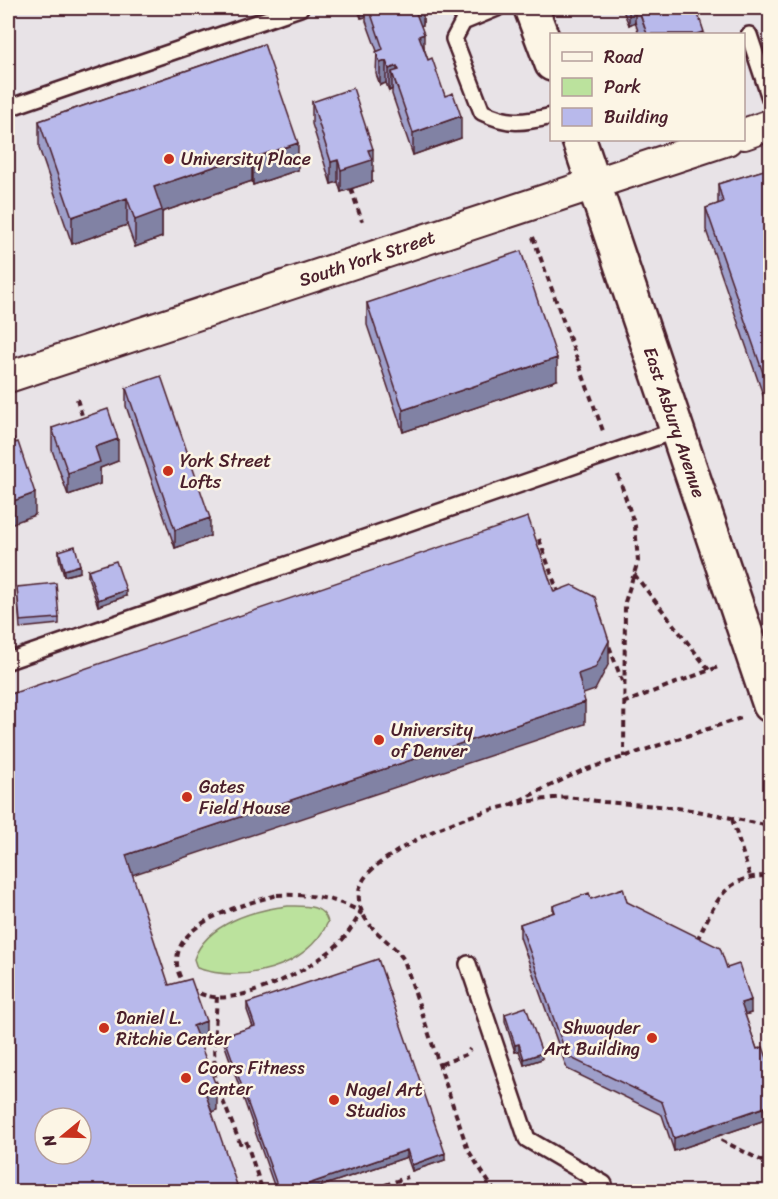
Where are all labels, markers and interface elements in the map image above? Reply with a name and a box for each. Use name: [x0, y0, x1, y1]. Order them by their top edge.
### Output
legend: [550, 33, 745, 141]
text: Road: [604, 41, 644, 73]
text: Park: [604, 71, 641, 103]
text: Building: [604, 101, 668, 133]
place label: University Place: [181, 143, 311, 175]
marker: University Place: [162, 152, 176, 166]
street label: South York Street: [295, 221, 439, 296]
street label: East Asbury Avenue: [634, 342, 715, 502]
place label: York Street Lofts: [180, 445, 271, 498]
marker: York Street Lofts: [161, 464, 175, 478]
place label: University of Denver: [391, 714, 474, 767]
marker: University of Denver: [372, 733, 386, 747]
place label: Gates Field House: [199, 771, 290, 824]
marker: Gates Field House: [180, 790, 194, 804]
place label: Daniel L. Ritchie Center: [116, 1002, 233, 1055]
place label: Shwayder Art Building: [543, 1012, 642, 1065]
marker: Daniel L. Ritchie Center: [97, 1021, 111, 1035]
marker: Shwayder Art Building: [645, 1031, 659, 1045]
place label: Coors Fitness Center: [198, 1052, 305, 1105]
marker: Coors Fitness Center: [179, 1071, 193, 1085]
place label: Nagel Art Studios: [346, 1074, 423, 1127]
marker: Nagel Art Studios: [327, 1093, 341, 1107]
north arrow: [33, 1106, 93, 1166]
text: N: [33, 1130, 65, 1152]

